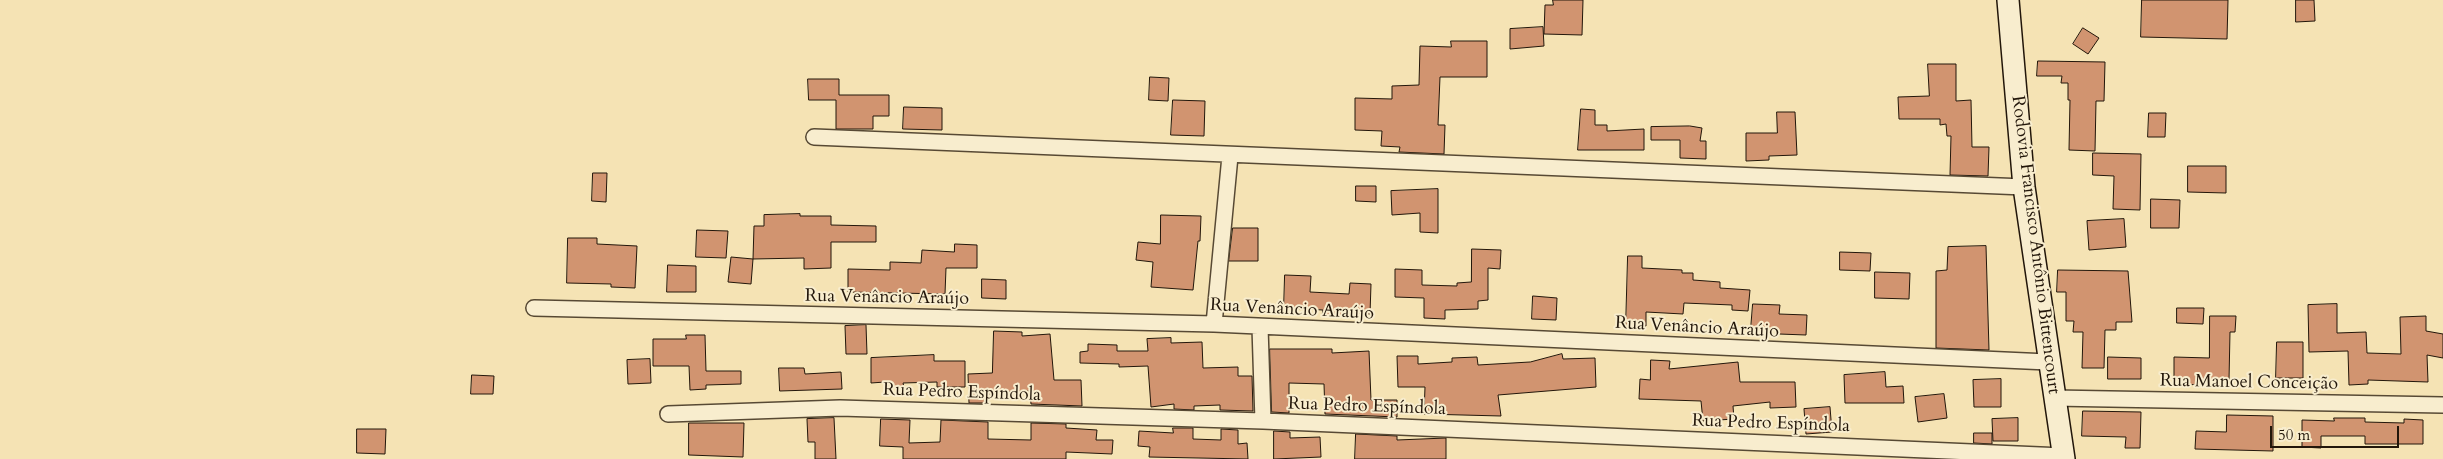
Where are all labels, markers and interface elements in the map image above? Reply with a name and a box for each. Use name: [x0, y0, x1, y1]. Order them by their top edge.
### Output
street label: Rodovia Francisco Antônio Bittencourt: [2006, 94, 2064, 396]
street label: Rua Venâncio Araújo: [805, 286, 969, 310]
street label: Rua Venâncio Araújo: [1209, 295, 1375, 325]
street label: Rua Venâncio Araújo: [1614, 313, 1780, 343]
street label: Rua Manoel Conceição: [2160, 371, 2338, 395]
street label: Rua Pedro Espíndola: [883, 379, 1041, 407]
street label: Rua Pedro Espíndola: [1288, 393, 1446, 421]
street label: Rua Pedro Espíndola: [1692, 410, 1850, 438]
scale bar: [2273, 416, 2402, 448]
text: 50 m: [2278, 425, 2310, 445]

